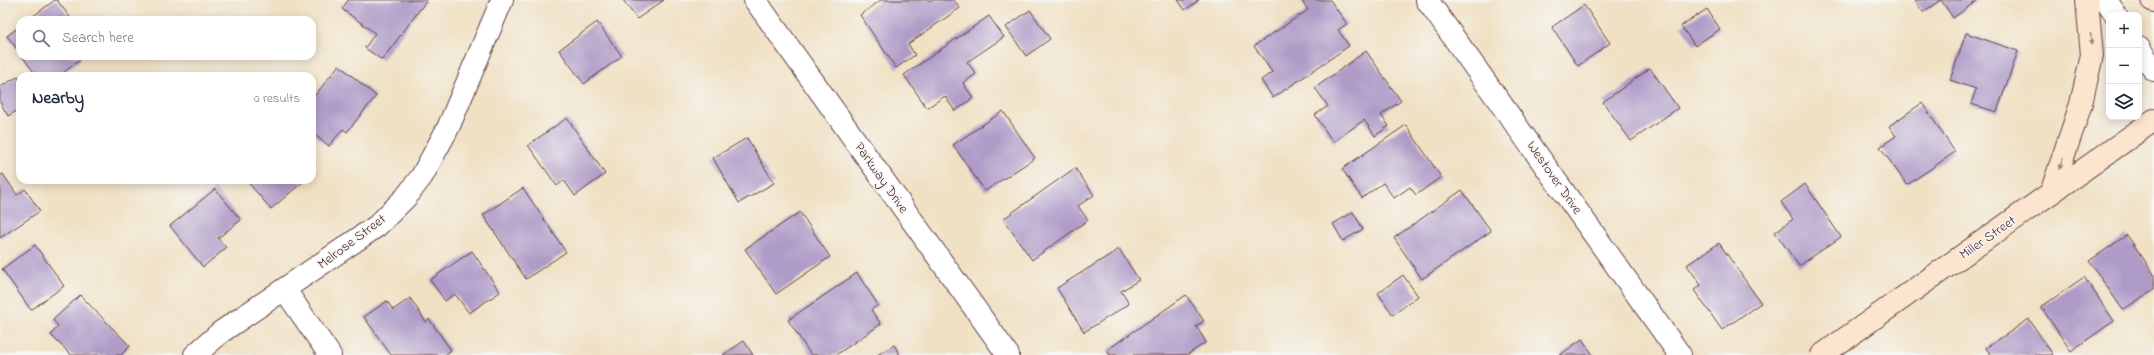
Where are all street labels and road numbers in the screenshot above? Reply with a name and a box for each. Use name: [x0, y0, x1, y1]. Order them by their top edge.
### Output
street label: Westover Drive: [1521, 137, 1588, 220]
street label: Parkway Drive: [848, 138, 914, 219]
street label: Melrose Street: [313, 209, 391, 275]
street label: Miller Street: [1955, 211, 2021, 265]

